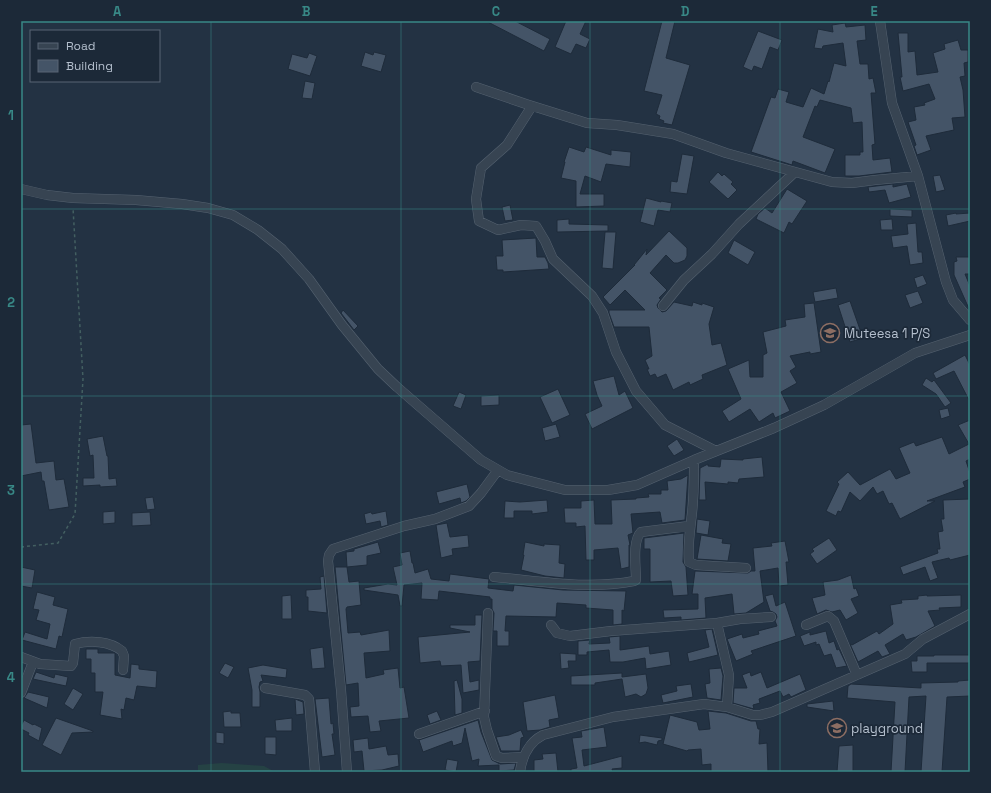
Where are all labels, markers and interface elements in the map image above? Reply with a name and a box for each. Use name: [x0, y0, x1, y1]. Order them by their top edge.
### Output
text: A: [113, 3, 122, 20]
text: B: [302, 3, 311, 20]
text: C: [492, 3, 500, 20]
text: D: [681, 3, 690, 20]
text: E: [870, 3, 878, 20]
legend: [30, 30, 160, 82]
text: Road: [66, 38, 95, 54]
text: Building: [66, 58, 113, 74]
text: 1: [8, 107, 14, 124]
text: 2: [7, 294, 15, 311]
school or university icon: Muteesa 1 P/S: [819, 322, 841, 344]
place label: Muteesa 1 P/S: [844, 325, 930, 342]
text: 3: [7, 482, 15, 499]
text: 4: [7, 669, 15, 686]
school or university icon: playground: [826, 717, 848, 739]
place label: playground: [851, 720, 923, 737]

